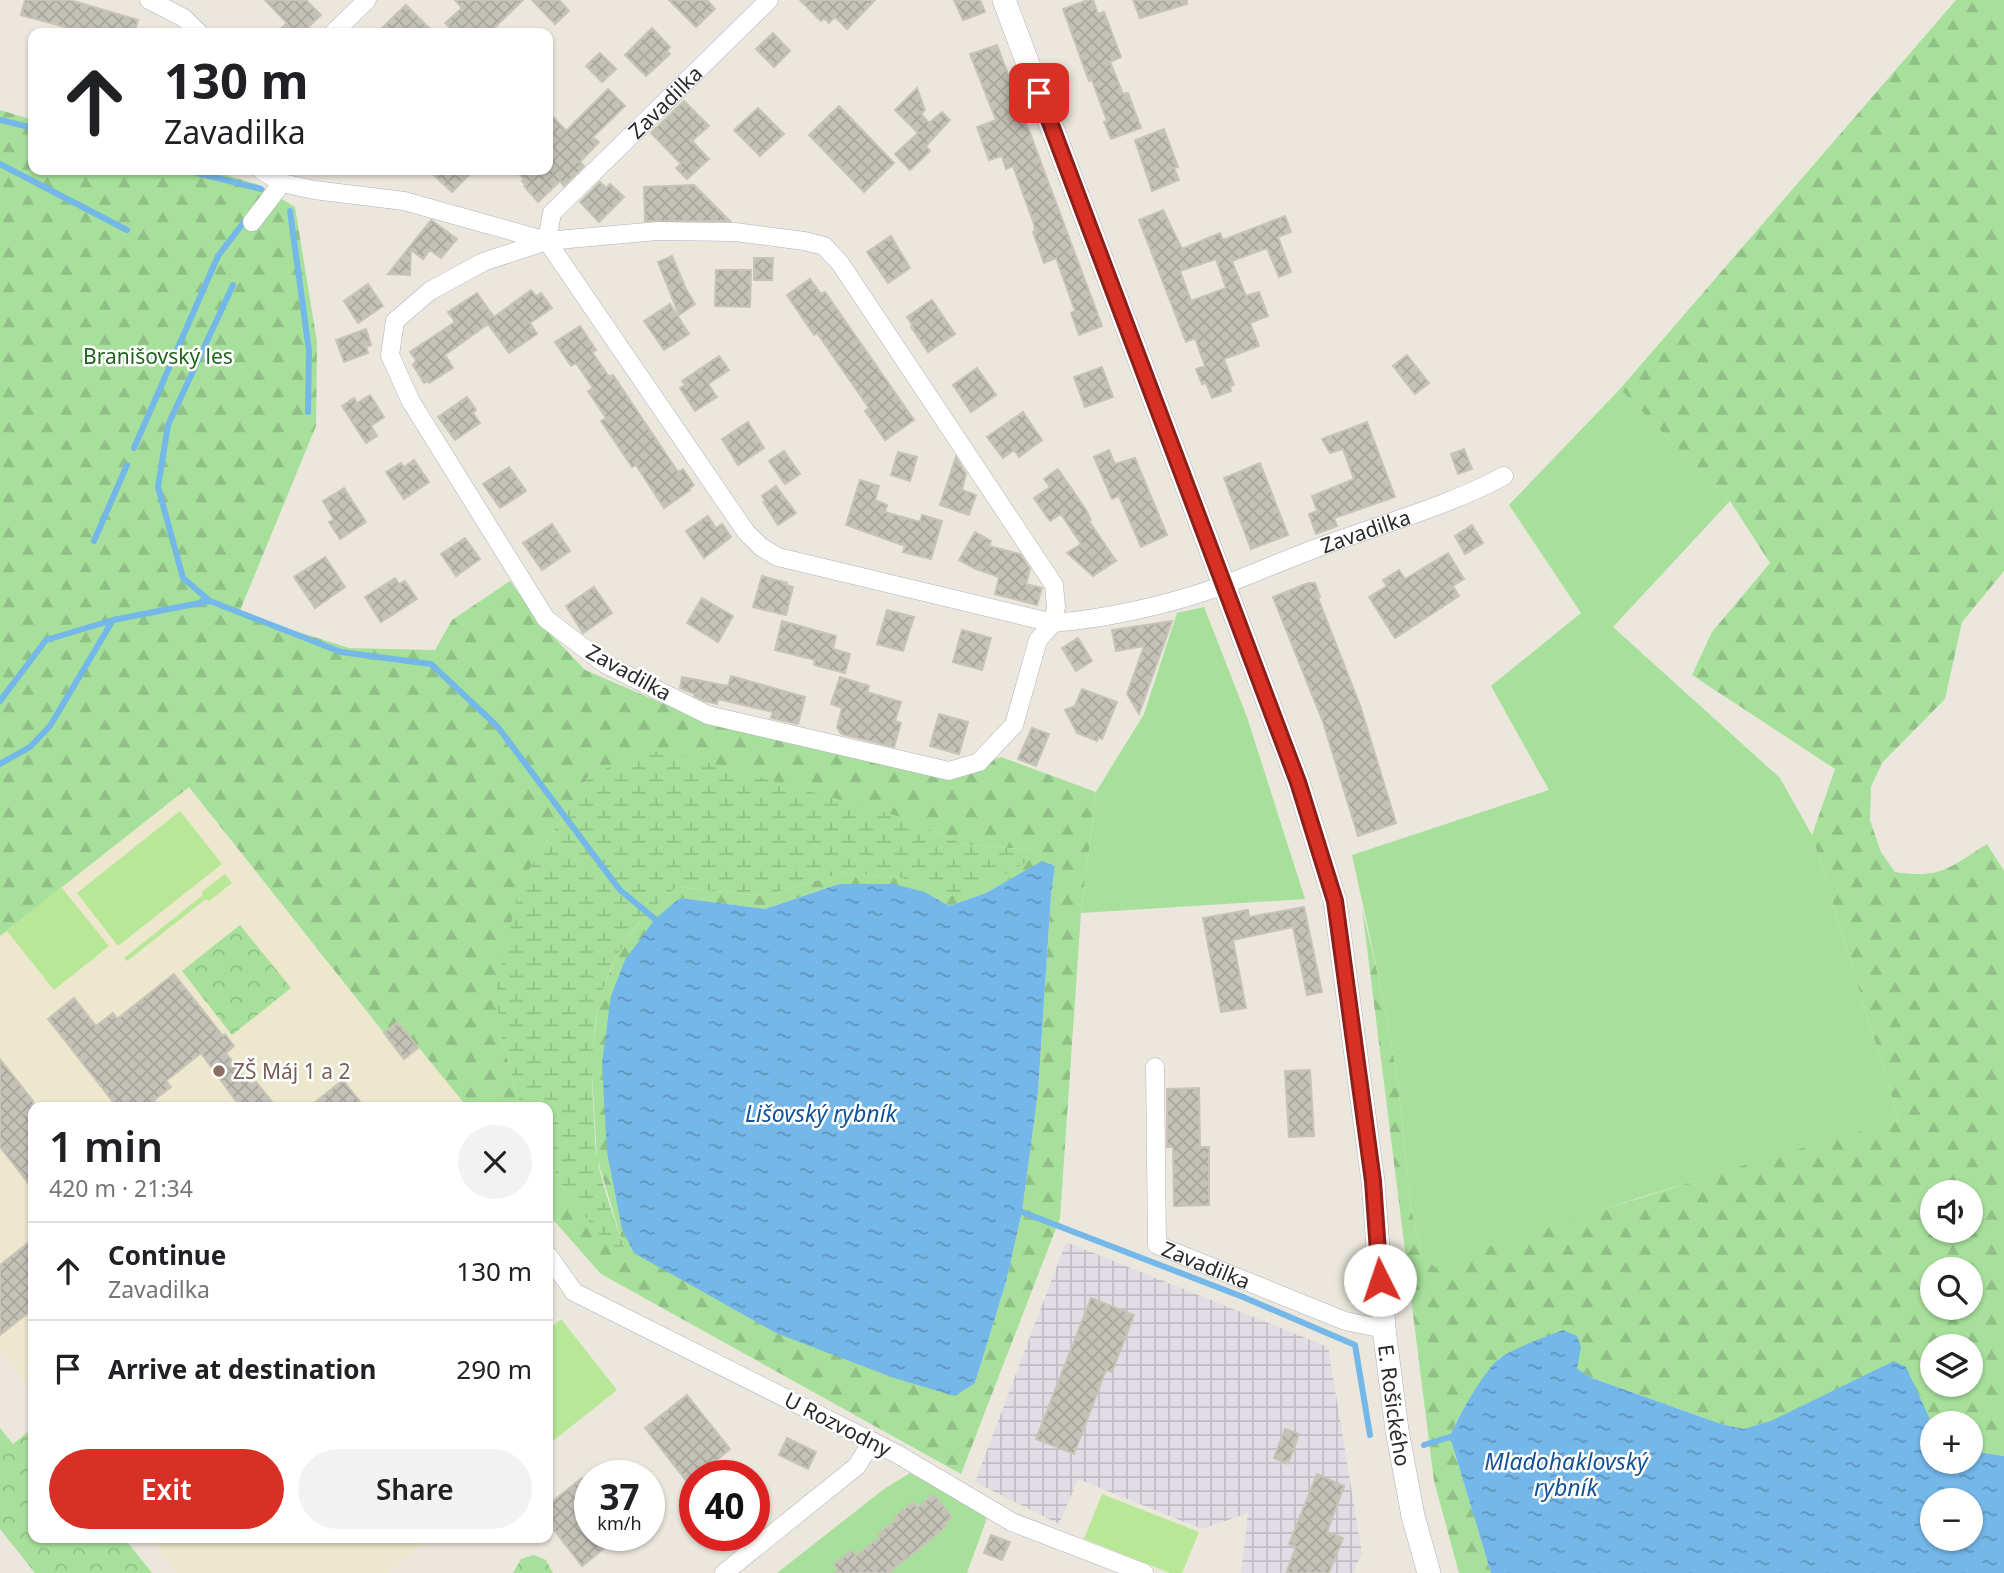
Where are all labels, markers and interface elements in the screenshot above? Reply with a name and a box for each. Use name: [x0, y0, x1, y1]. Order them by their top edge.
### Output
text: 130 m: [164, 47, 309, 113]
icon: ahead: [49, 56, 140, 147]
street label: Zavadilka: [622, 59, 708, 145]
pin: [1009, 63, 1069, 123]
icon: arrive: [1020, 74, 1058, 112]
text: Zavadilka: [164, 110, 306, 153]
park label: Branišovský les: [83, 342, 233, 370]
street label: Zavadilka: [1317, 503, 1414, 559]
street label: Zavadilka: [582, 637, 676, 707]
place label: ZŠ Máj 1 a 2: [233, 1057, 350, 1085]
marker: ZŠ Máj 1 a 2: [211, 1063, 227, 1079]
water label: Lišovský rybník: [745, 1097, 899, 1129]
text: 1 min: [49, 1117, 163, 1174]
button: close: [458, 1125, 532, 1199]
text: 420 m · 21:34: [49, 1172, 193, 1204]
map controls: [1920, 1180, 1983, 1551]
button: sound: [1920, 1180, 1983, 1243]
street label: Zavadilka: [1158, 1234, 1254, 1295]
text: Continue: [108, 1237, 226, 1273]
position arrow: [1343, 1243, 1417, 1317]
icon: ahead: [49, 1252, 87, 1290]
text: 130 m: [456, 1253, 532, 1289]
button: search: [1920, 1257, 1983, 1320]
text: Zavadilka: [108, 1273, 210, 1305]
button: layers: [1920, 1334, 1983, 1397]
street label: E. Rošického: [1372, 1343, 1417, 1469]
icon: arrive: [49, 1350, 87, 1388]
text: Arrive at destination: [108, 1351, 377, 1387]
text: 290 m: [456, 1351, 532, 1387]
street label: U Rozvodny: [780, 1385, 896, 1463]
button: +: [1920, 1411, 1983, 1474]
water label: Mladohaklovský rybník: [1484, 1445, 1649, 1503]
button: Exit: [49, 1449, 284, 1529]
button: Share: [298, 1449, 532, 1529]
speed limit sign: 40: [679, 1460, 770, 1551]
text: 37: [599, 1473, 640, 1520]
button: −: [1920, 1488, 1983, 1551]
text: km/h: [597, 1511, 642, 1535]

